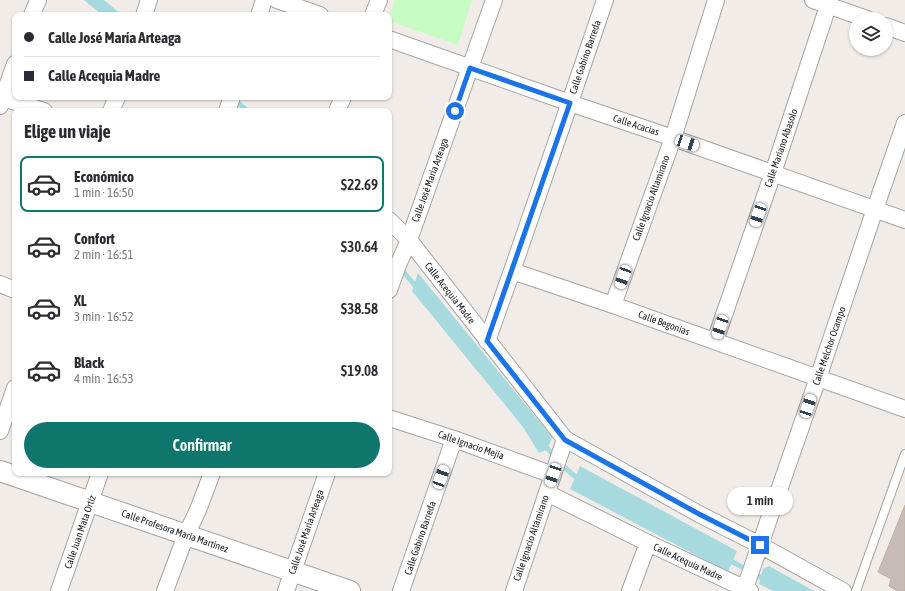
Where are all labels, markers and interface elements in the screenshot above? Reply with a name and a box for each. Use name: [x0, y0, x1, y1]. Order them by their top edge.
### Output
map controls: [849, 12, 893, 56]
button: layers: [849, 12, 893, 56]
street label: Calle Gabino Barreda: [567, 18, 603, 95]
text: Calle José María Arteaga: [48, 29, 181, 46]
text: Calle Acequia Madre: [48, 67, 160, 84]
route start: [446, 102, 464, 120]
street label: Calle Mariano Abasolo: [762, 107, 800, 189]
street label: Calle Acacias: [612, 112, 661, 138]
text: Elige un viaje: [24, 121, 111, 142]
car: [674, 133, 700, 153]
street label: Calle José María Arteaga: [410, 136, 450, 224]
street label: Calle Ignacio Altamirano: [630, 153, 672, 242]
icon: car: [26, 166, 62, 202]
text: Económico: [74, 168, 134, 185]
text: $22.69: [341, 176, 378, 193]
text: 1 min · 16:50: [74, 185, 134, 200]
car: [748, 202, 768, 228]
icon: car: [26, 228, 62, 264]
text: Confort: [74, 230, 115, 247]
text: $30.64: [341, 238, 378, 255]
text: 2 min · 16:51: [74, 247, 134, 262]
street label: Calle Acequia Madre: [423, 260, 478, 326]
car: [613, 264, 633, 290]
icon: car: [26, 290, 62, 326]
text: XL: [74, 292, 87, 309]
text: $38.58: [341, 300, 378, 317]
street label: Calle Melchor Ocampo: [810, 305, 848, 387]
text: 3 min · 16:52: [74, 309, 134, 324]
street label: Calle Begonias: [637, 309, 692, 338]
car: [710, 314, 730, 340]
icon: car: [26, 352, 62, 388]
text: Black: [74, 354, 104, 371]
text: $19.08: [341, 362, 378, 379]
text: 4 min · 16:53: [74, 371, 134, 386]
car: [798, 393, 818, 419]
button: Confirmar: [24, 422, 380, 468]
street label: Calle Ignacio Mejía: [437, 429, 506, 462]
car: [543, 462, 563, 488]
car: [431, 464, 451, 490]
callout: 1 min: [727, 487, 793, 515]
street label: Calle José María Arteaga: [286, 488, 326, 576]
street label: Calle Juan Mata Ortíz: [62, 493, 98, 570]
street label: Calle Ignacio Altamirano: [511, 493, 551, 582]
text: 1 min: [747, 493, 773, 508]
street label: Calle Gabino Barreda: [402, 499, 438, 576]
street label: Calle Profesora María Martínez: [120, 508, 230, 555]
route end: [751, 536, 769, 554]
street label: Calle Acequia Madre: [652, 541, 725, 583]

